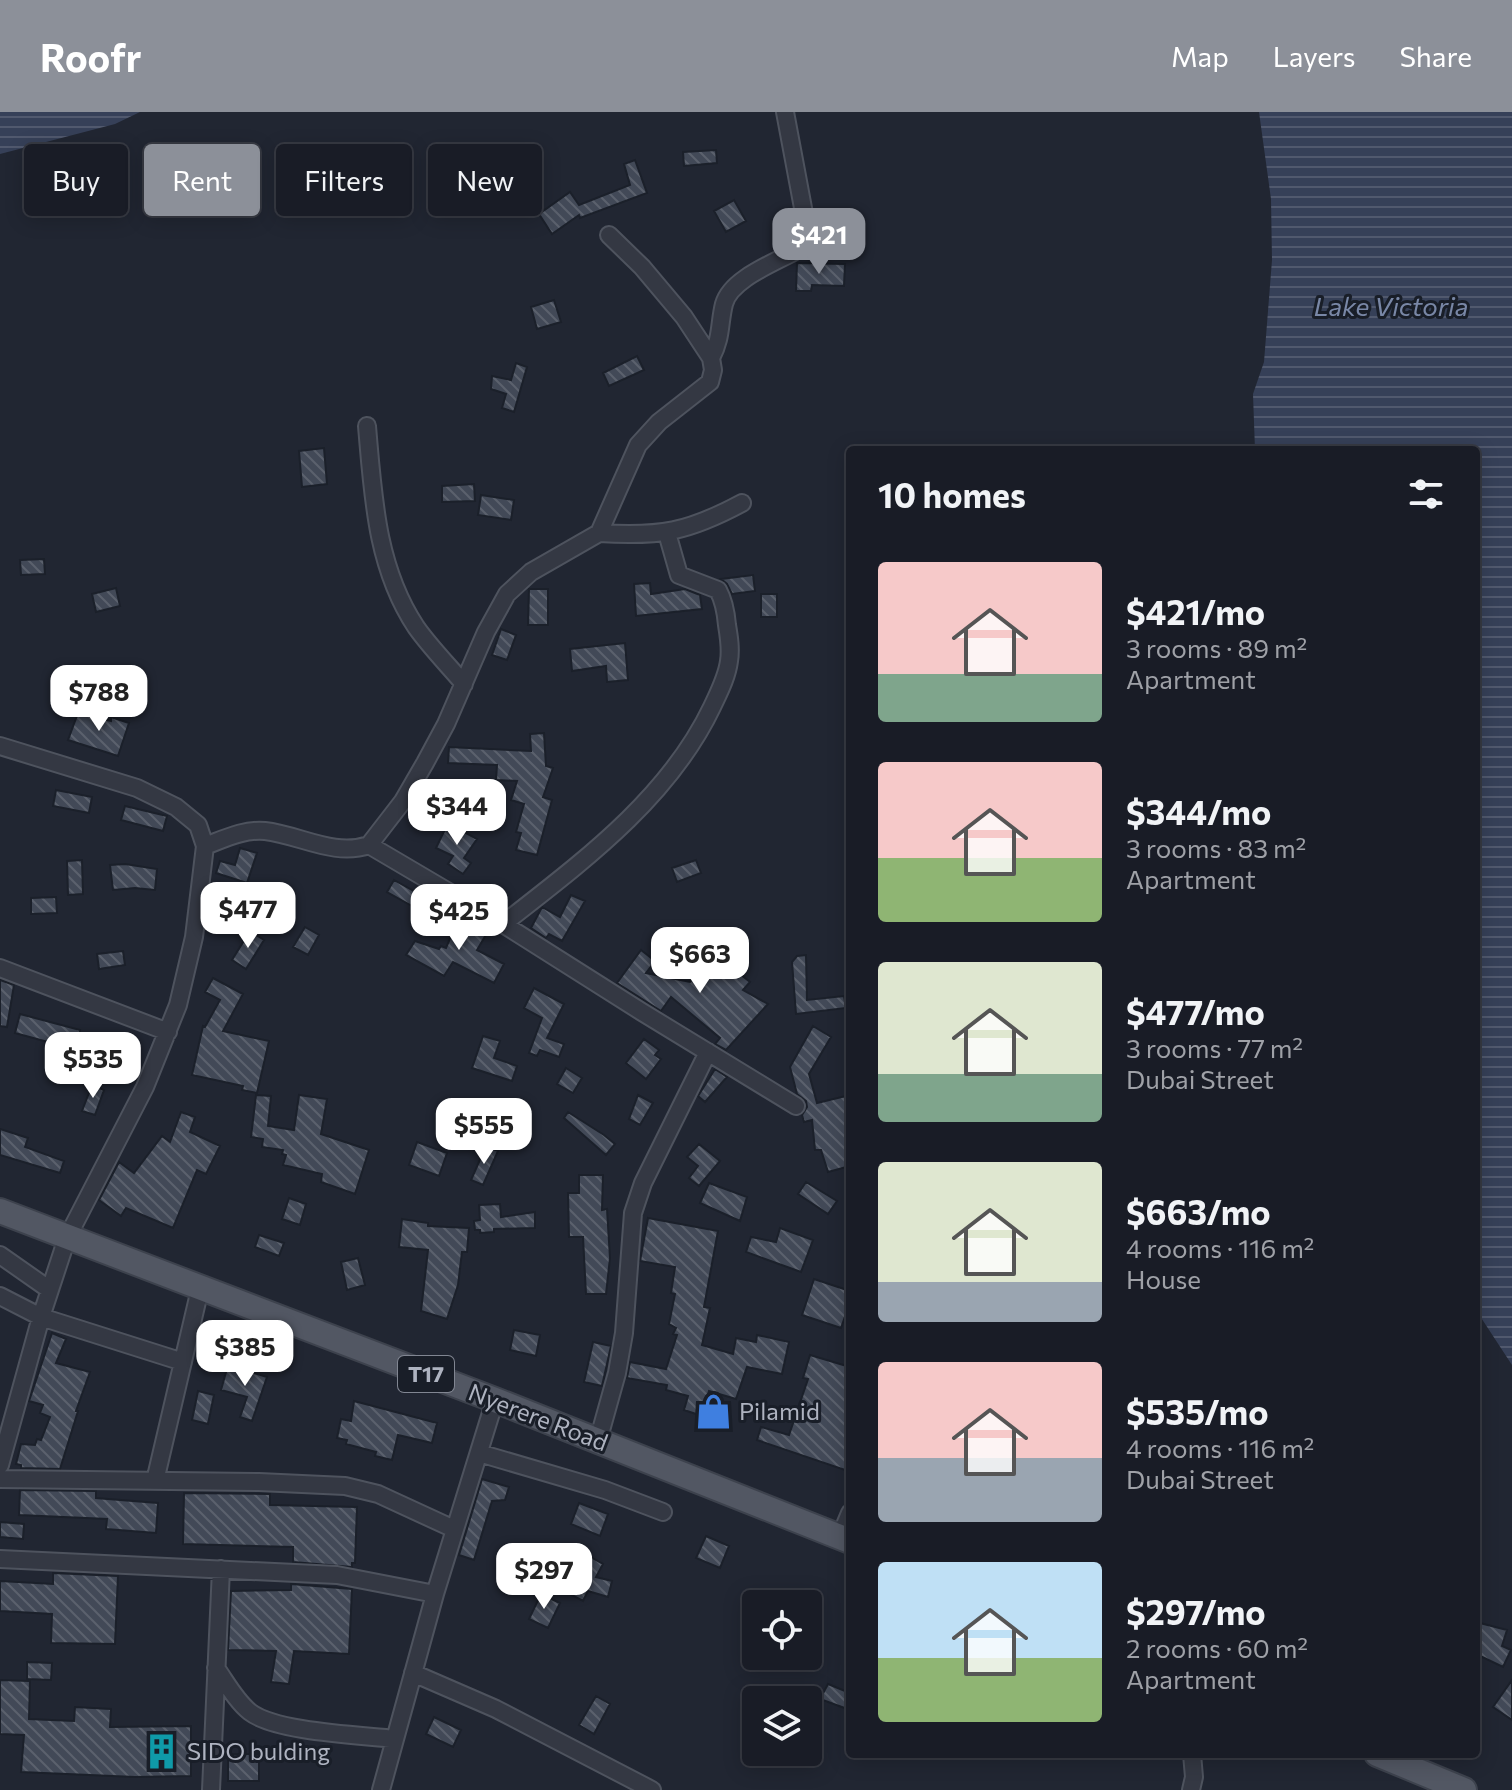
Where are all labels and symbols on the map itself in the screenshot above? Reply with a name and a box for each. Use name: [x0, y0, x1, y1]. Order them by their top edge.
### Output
pin: $421: [772, 208, 866, 276]
water label: Lake Victoria: [1314, 290, 1468, 321]
pin: $788: [52, 665, 146, 733]
pin: $344: [410, 779, 504, 847]
pin: $477: [201, 882, 295, 950]
pin: $425: [412, 884, 506, 952]
pin: $663: [653, 927, 747, 995]
pin: $535: [46, 1032, 140, 1100]
pin: $555: [437, 1098, 531, 1166]
pin: $385: [198, 1320, 292, 1388]
road number: T17: [398, 1356, 454, 1392]
street label: Nyerere Road: [465, 1377, 612, 1456]
shop icon: Pilamid: [694, 1393, 732, 1431]
place label: Pilamid: [739, 1396, 820, 1425]
pin: $297: [497, 1543, 591, 1611]
building icon: SIDO bulding: [142, 1733, 180, 1771]
place label: SIDO bulding: [187, 1736, 330, 1765]

